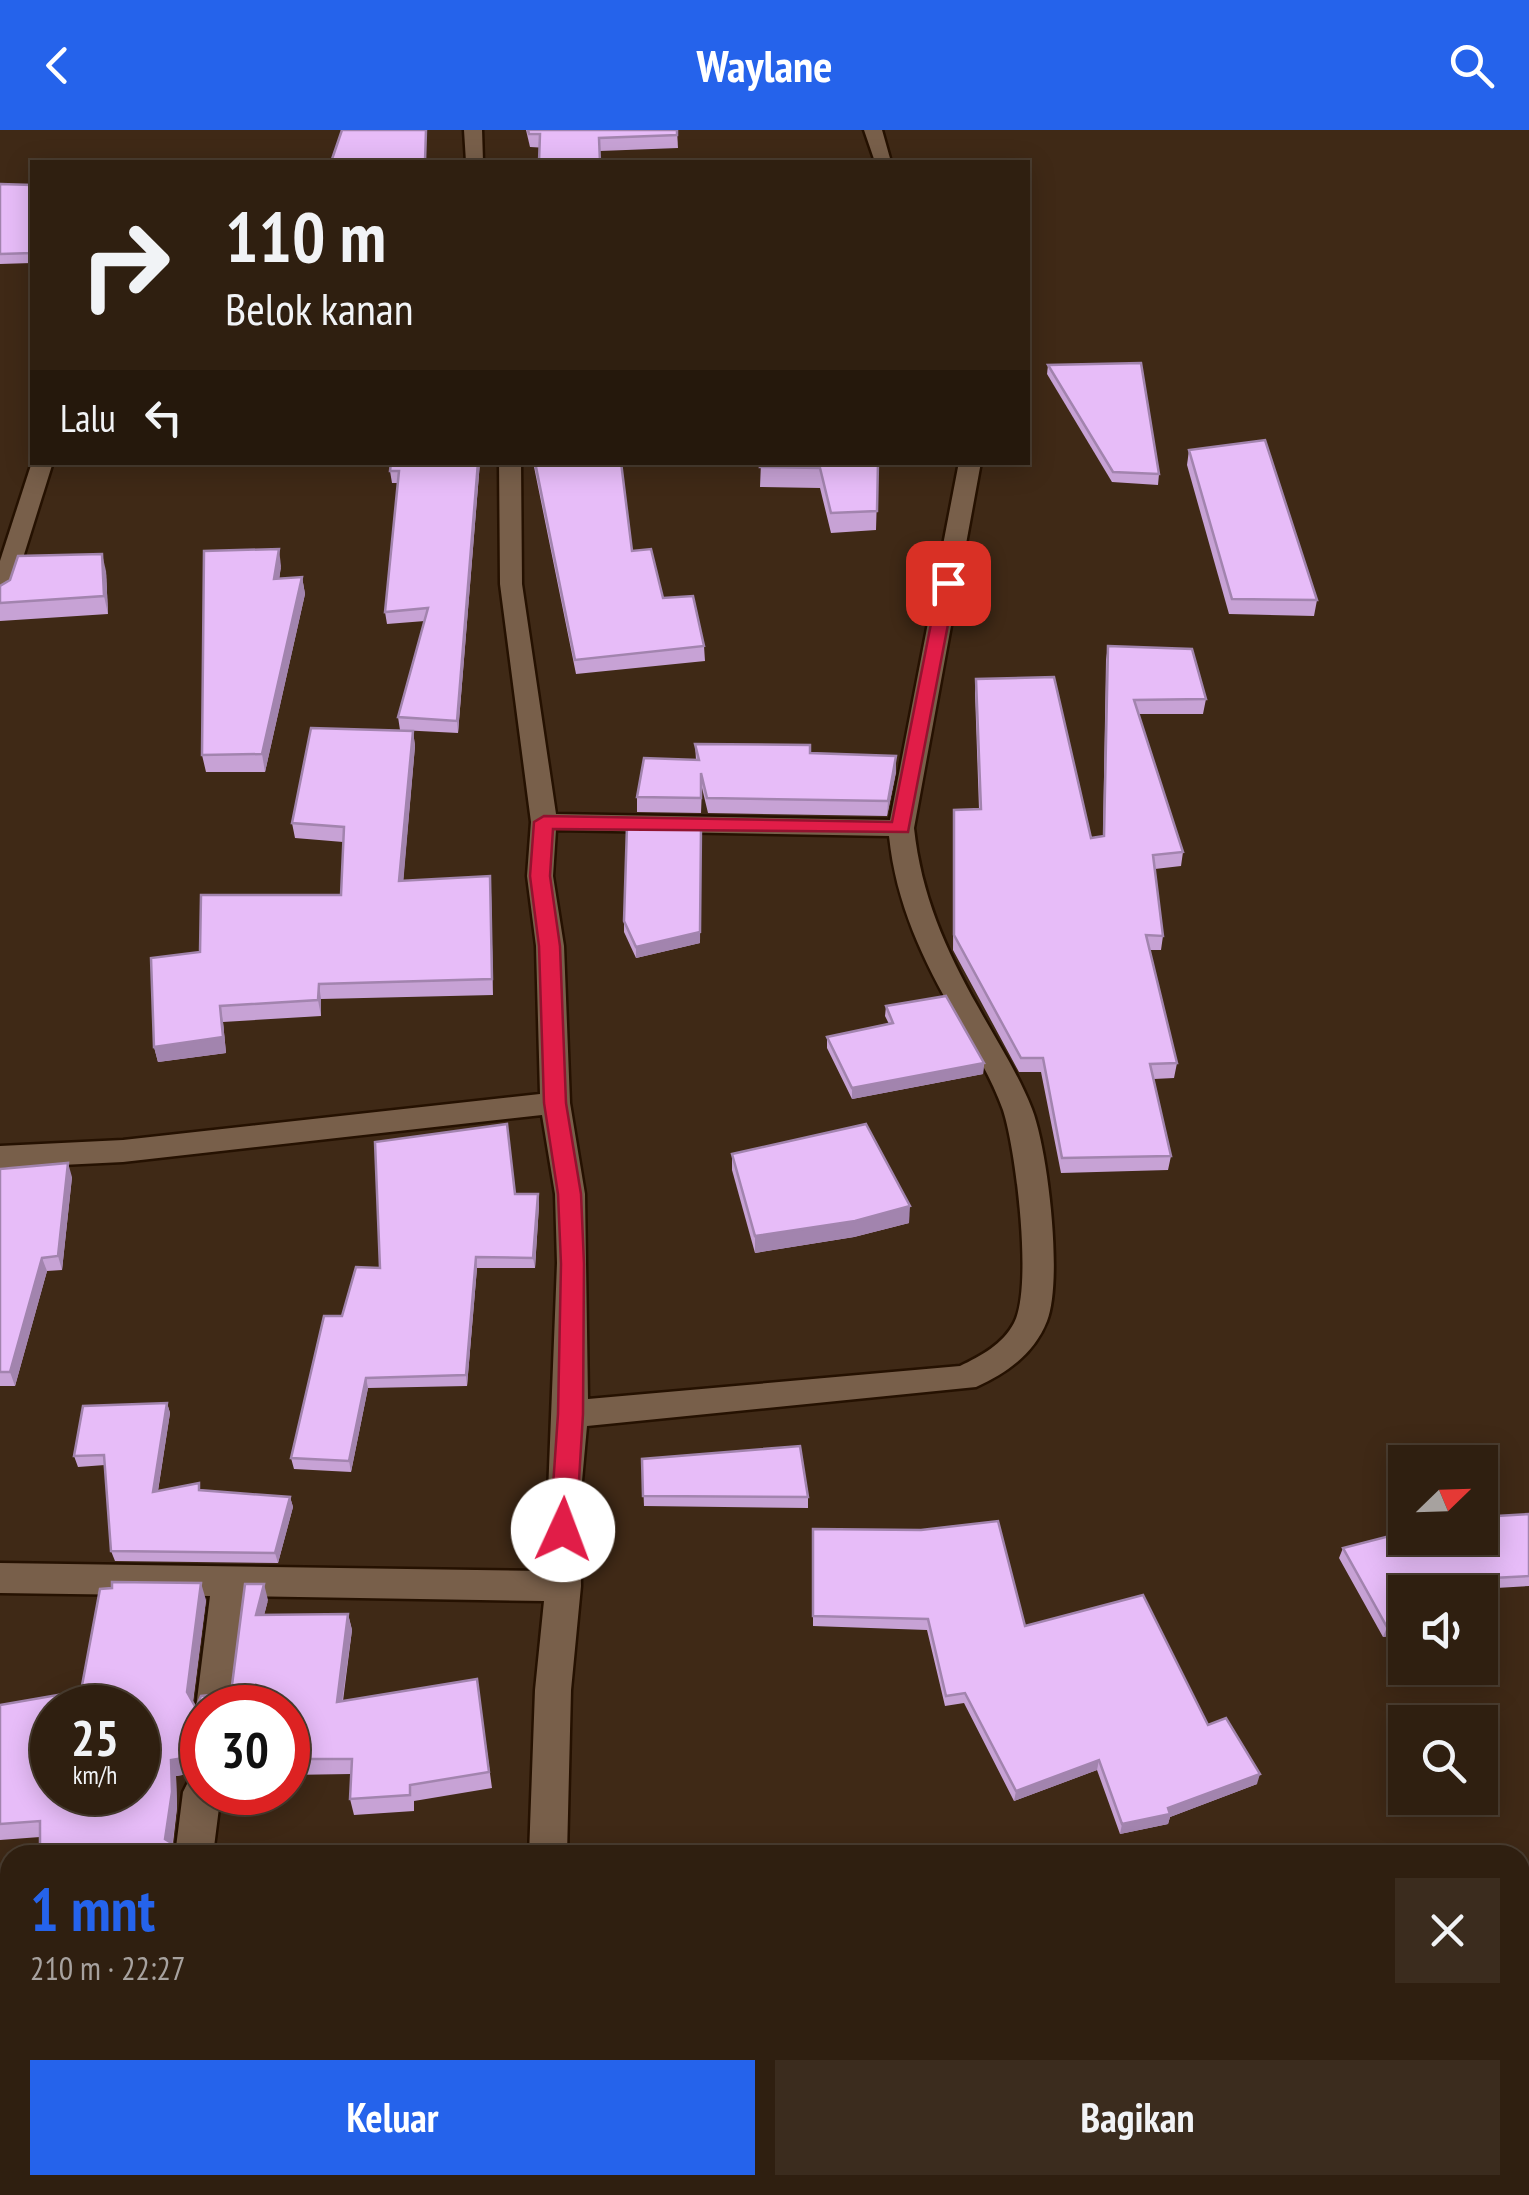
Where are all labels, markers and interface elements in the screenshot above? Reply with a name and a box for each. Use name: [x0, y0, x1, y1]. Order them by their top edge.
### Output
text: Waylane: [697, 36, 833, 94]
icon: back: [30, 38, 85, 93]
icon: search: [1444, 38, 1499, 93]
text: 110 m: [225, 191, 386, 281]
icon: right: [60, 200, 190, 330]
text: Belok kanan: [225, 279, 414, 337]
icon: left: [136, 390, 191, 445]
text: Lalu: [60, 393, 116, 442]
pin: [906, 541, 991, 626]
icon: arrive: [921, 556, 976, 611]
north arrow: [1388, 1445, 1498, 1555]
map controls: [1388, 1445, 1498, 1815]
position arrow: [511, 1478, 615, 1582]
button: sound: [1388, 1575, 1498, 1685]
speed limit sign: 30: [180, 1685, 310, 1815]
text: 25: [71, 1705, 119, 1770]
button: search: [1388, 1705, 1498, 1815]
text: km/h: [73, 1759, 117, 1791]
text: 1 mnt: [30, 1870, 155, 1948]
button: close: [1395, 1878, 1500, 1983]
text: 210 m · 22:27: [30, 1947, 185, 1989]
button: Keluar: [30, 2060, 755, 2175]
button: Bagikan: [775, 2060, 1500, 2175]

